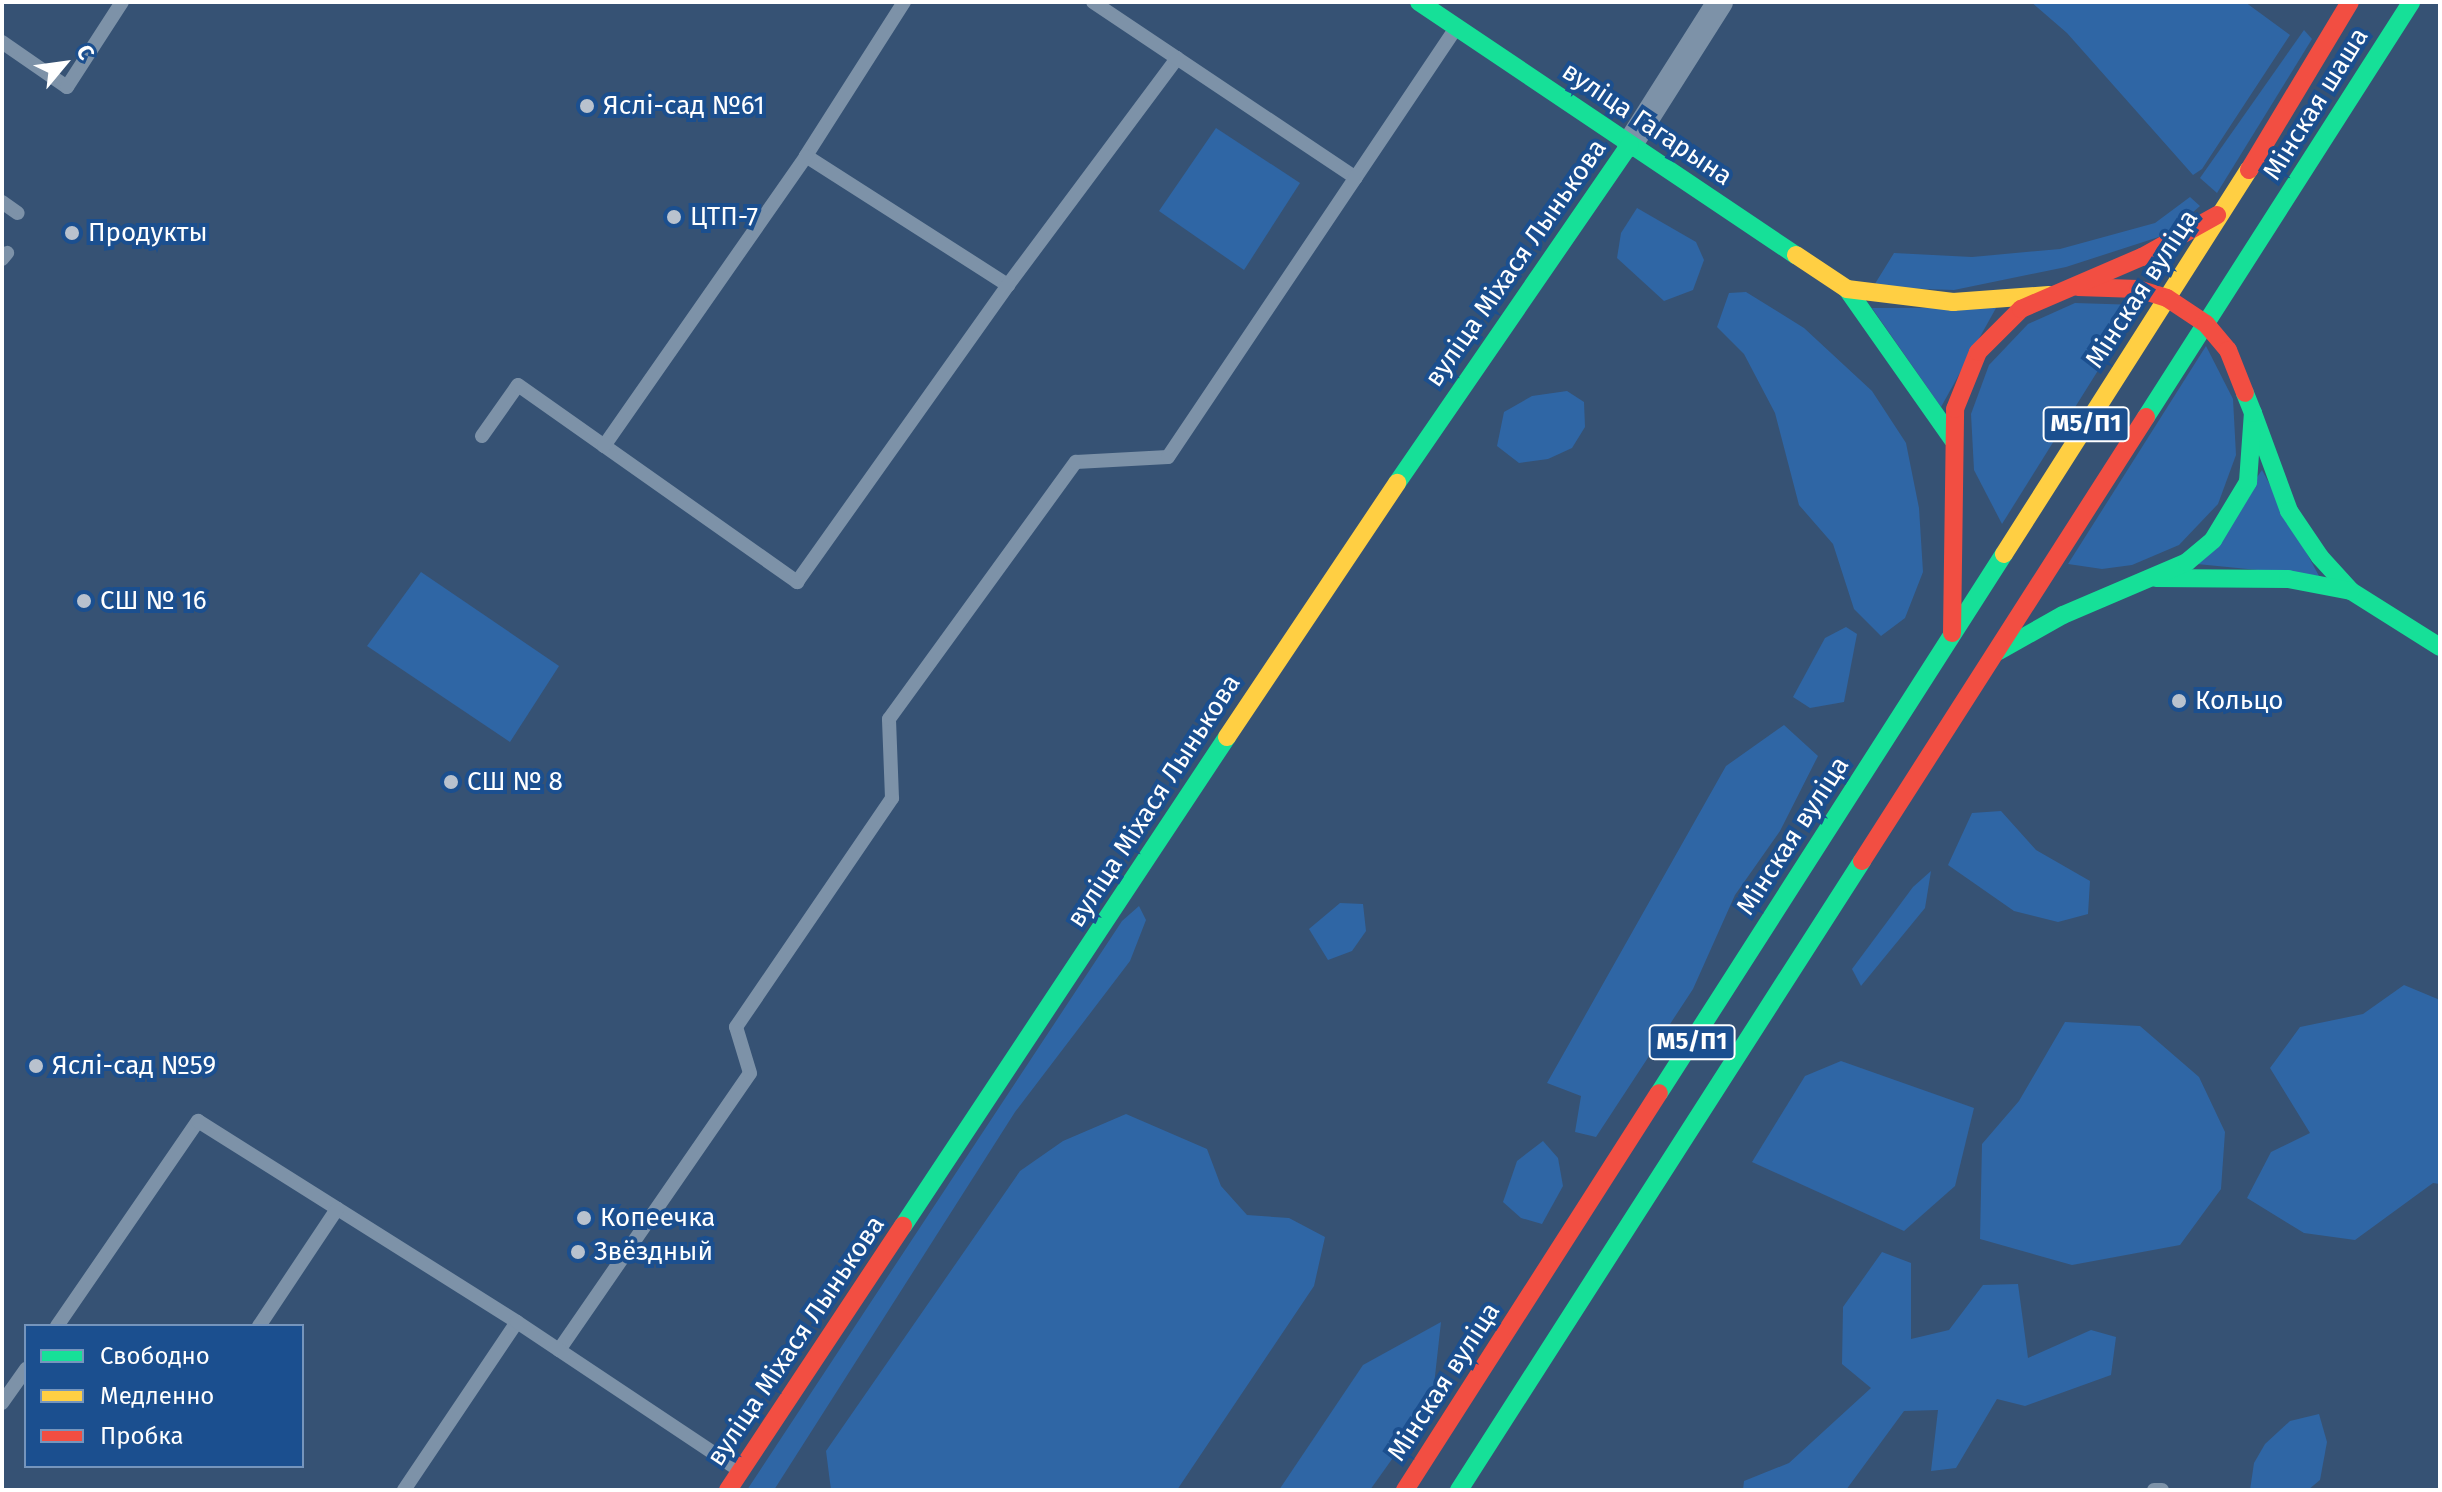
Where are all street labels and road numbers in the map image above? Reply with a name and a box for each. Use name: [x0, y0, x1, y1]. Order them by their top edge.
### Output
street label: Мінская шаша: [2257, 22, 2375, 186]
street label: вуліца Гагарына: [1556, 56, 1738, 192]
street label: вуліца Міхася Лынькова: [1419, 133, 1613, 393]
street label: Мінская вуліца: [2079, 204, 2205, 374]
road number: М5/П1: [2042, 404, 2130, 444]
street label: вуліца Міхася Лынькова: [1061, 669, 1247, 933]
street label: Мінская вуліца: [1730, 751, 1856, 921]
road number: М5/П1: [1648, 1022, 1736, 1062]
street label: вуліца Міхася Лынькова: [701, 1210, 891, 1472]
street label: Мінская вуліца: [1381, 1297, 1507, 1467]

